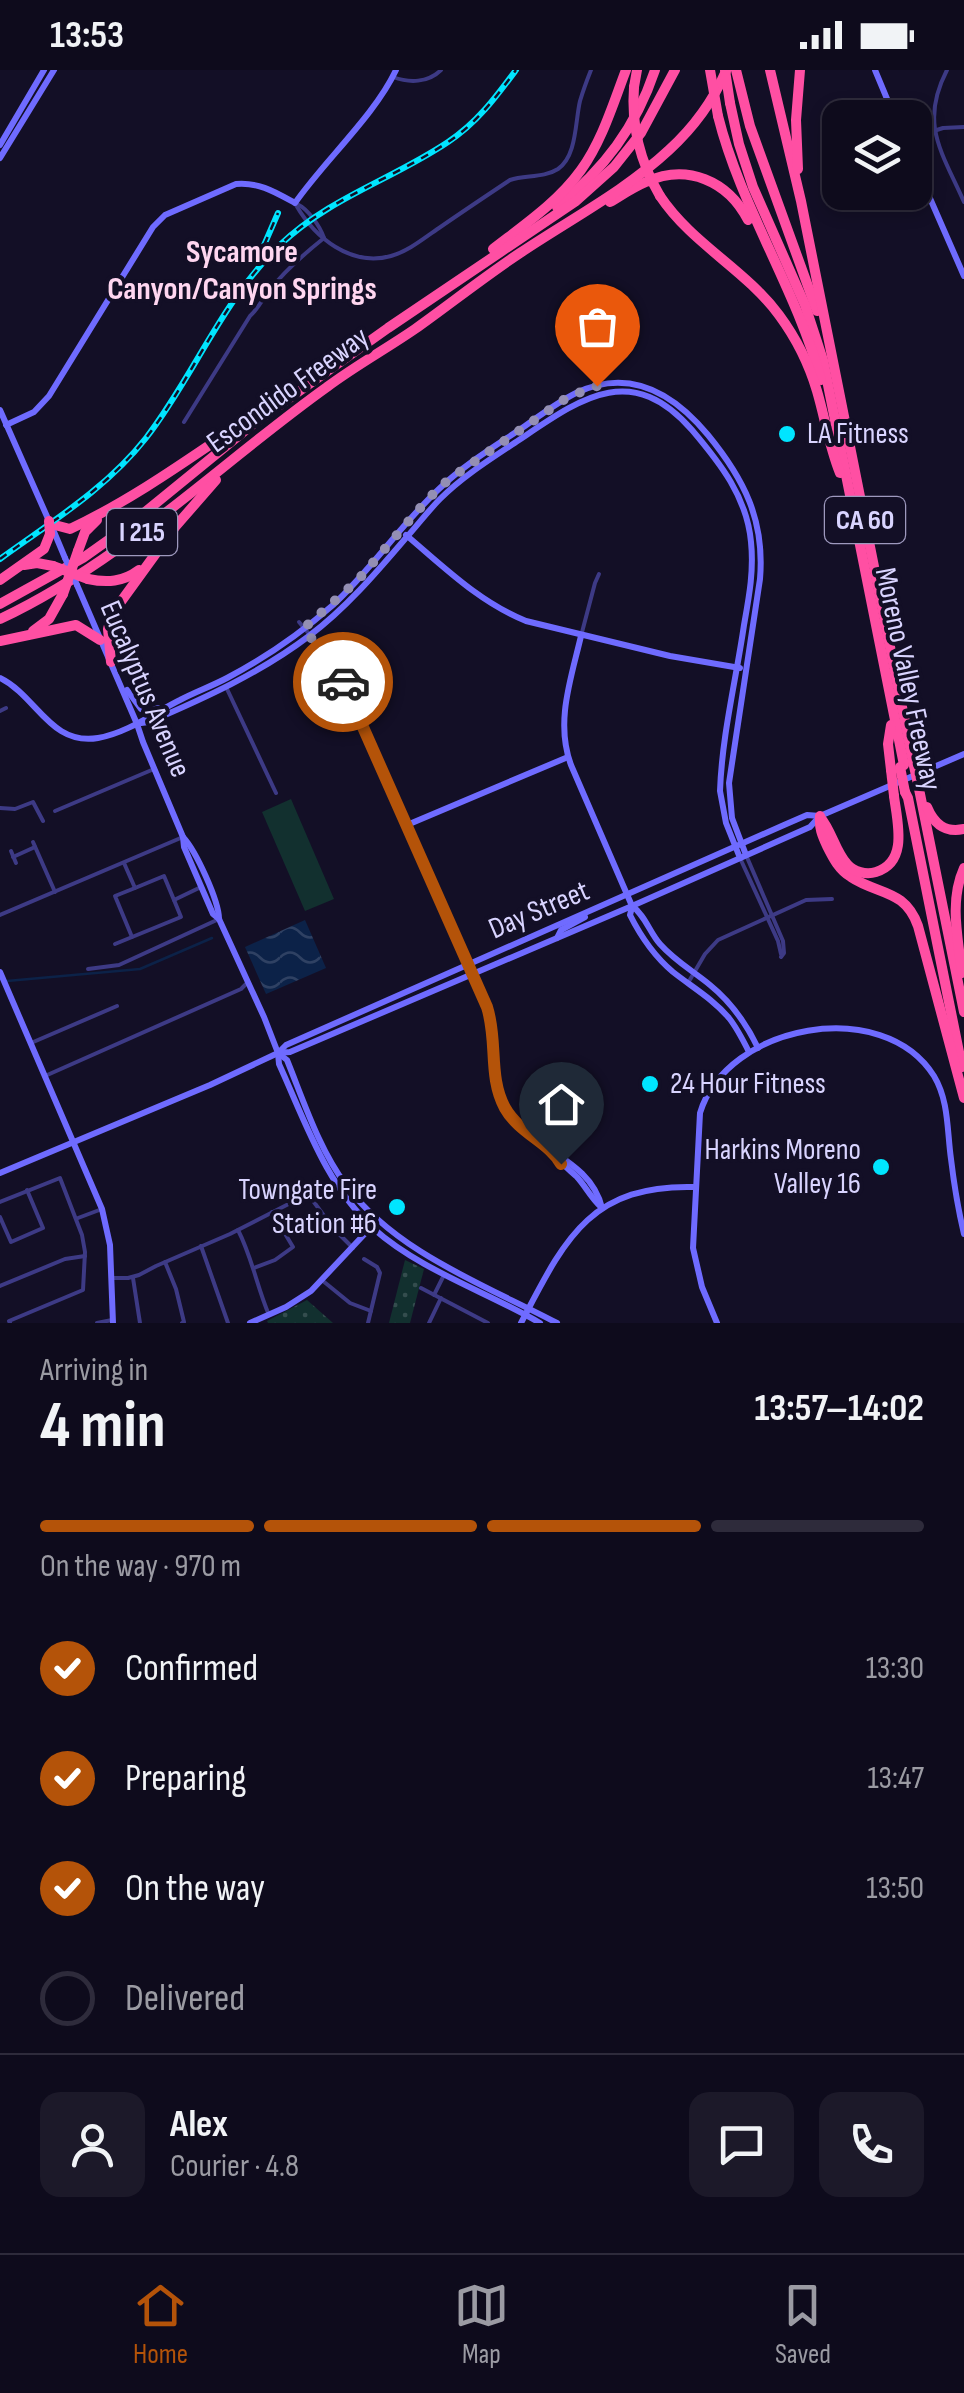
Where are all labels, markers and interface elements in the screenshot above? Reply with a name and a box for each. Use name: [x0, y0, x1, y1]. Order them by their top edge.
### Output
text: 13:53: [50, 13, 124, 58]
map controls: [822, 100, 932, 210]
button: layers: [822, 100, 932, 210]
district label: Sycamore Canyon/Canyon Springs: [107, 233, 377, 309]
pin: [555, 284, 640, 387]
icon: bag: [570, 299, 625, 354]
street label: Escondido Freeway: [200, 319, 376, 461]
place label: LA Fitness: [807, 416, 909, 452]
marker: LA Fitness: [776, 423, 798, 445]
road number: CA 60: [825, 497, 905, 543]
road number: I 215: [107, 509, 177, 555]
street label: Moreno Valley Freeway: [867, 564, 949, 794]
street label: Eucalyptus Avenue: [92, 595, 198, 783]
courier: [293, 632, 393, 732]
icon: car: [316, 655, 371, 710]
street label: Day Street: [483, 873, 595, 947]
pin: [519, 1062, 604, 1165]
place label: 24 Hour Fitness: [670, 1066, 826, 1102]
marker: 24 Hour Fitness: [639, 1073, 661, 1095]
icon: home: [534, 1077, 589, 1132]
place label: Harkins Moreno Valley 16: [704, 1132, 861, 1202]
marker: Harkins Moreno Valley 16: [870, 1156, 892, 1178]
place label: Towngate Fire Station #6: [238, 1172, 377, 1242]
marker: Towngate Fire Station #6: [386, 1196, 408, 1218]
text: Arriving in: [40, 1351, 148, 1390]
text: 13:57–14:02: [754, 1386, 924, 1431]
text: 4 min: [40, 1388, 166, 1466]
text: On the way · 970 m: [40, 1547, 241, 1586]
icon: check: [40, 1641, 95, 1696]
text: Confirmed: [125, 1646, 258, 1691]
text: 13:30: [866, 1649, 924, 1688]
icon: check: [40, 1751, 95, 1806]
text: Preparing: [125, 1756, 246, 1801]
text: 13:47: [867, 1759, 924, 1798]
icon: check: [40, 1861, 95, 1916]
text: On the way: [125, 1866, 265, 1911]
text: 13:50: [866, 1869, 924, 1908]
text: Delivered: [125, 1976, 245, 2021]
button: person: [40, 2092, 145, 2197]
button: chat: [689, 2092, 794, 2197]
button: phone: [819, 2092, 924, 2197]
text: Alex: [170, 2102, 228, 2147]
text: Courier · 4.8: [170, 2147, 299, 2186]
tab: Home: [133, 2278, 188, 2371]
tab: Map: [454, 2278, 509, 2371]
tab: Saved: [775, 2278, 831, 2371]

